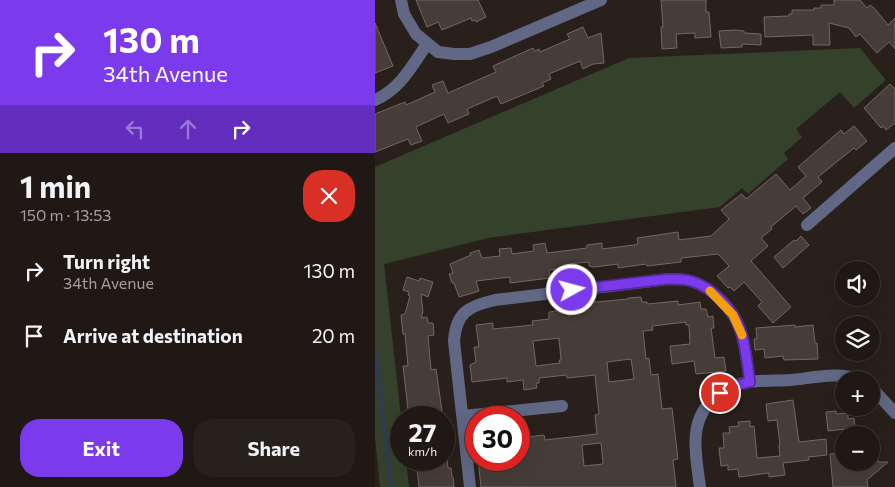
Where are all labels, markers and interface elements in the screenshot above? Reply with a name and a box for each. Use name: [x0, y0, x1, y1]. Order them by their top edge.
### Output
text: 130 m: [103, 17, 200, 60]
icon: right: [20, 20, 85, 85]
text: 34th Avenue: [103, 60, 228, 87]
icon: left: [121, 115, 149, 143]
icon: ahead: [174, 115, 202, 143]
icon: right: [227, 115, 255, 143]
text: 1 min: [20, 167, 91, 204]
button: close: [303, 170, 355, 222]
text: 150 m · 13:53: [20, 205, 111, 224]
text: Turn right: [63, 250, 150, 273]
icon: right: [20, 257, 48, 285]
text: 130 m: [303, 259, 355, 282]
map controls: [835, 261, 880, 471]
button: sound: [835, 261, 880, 306]
position arrow: [545, 263, 597, 315]
text: 34th Avenue: [63, 273, 154, 292]
button: layers: [835, 316, 880, 361]
icon: arrive: [20, 322, 48, 350]
text: Arrive at destination: [63, 324, 243, 347]
text: 20 m: [312, 324, 355, 347]
button: +: [835, 371, 880, 416]
pin: [699, 372, 741, 414]
icon: arrive: [706, 379, 734, 407]
speed limit sign: 30: [465, 406, 530, 471]
text: 27: [409, 417, 436, 447]
button: Exit: [20, 419, 183, 477]
button: Share: [193, 419, 355, 477]
button: −: [835, 426, 880, 471]
text: km/h: [408, 444, 437, 458]

